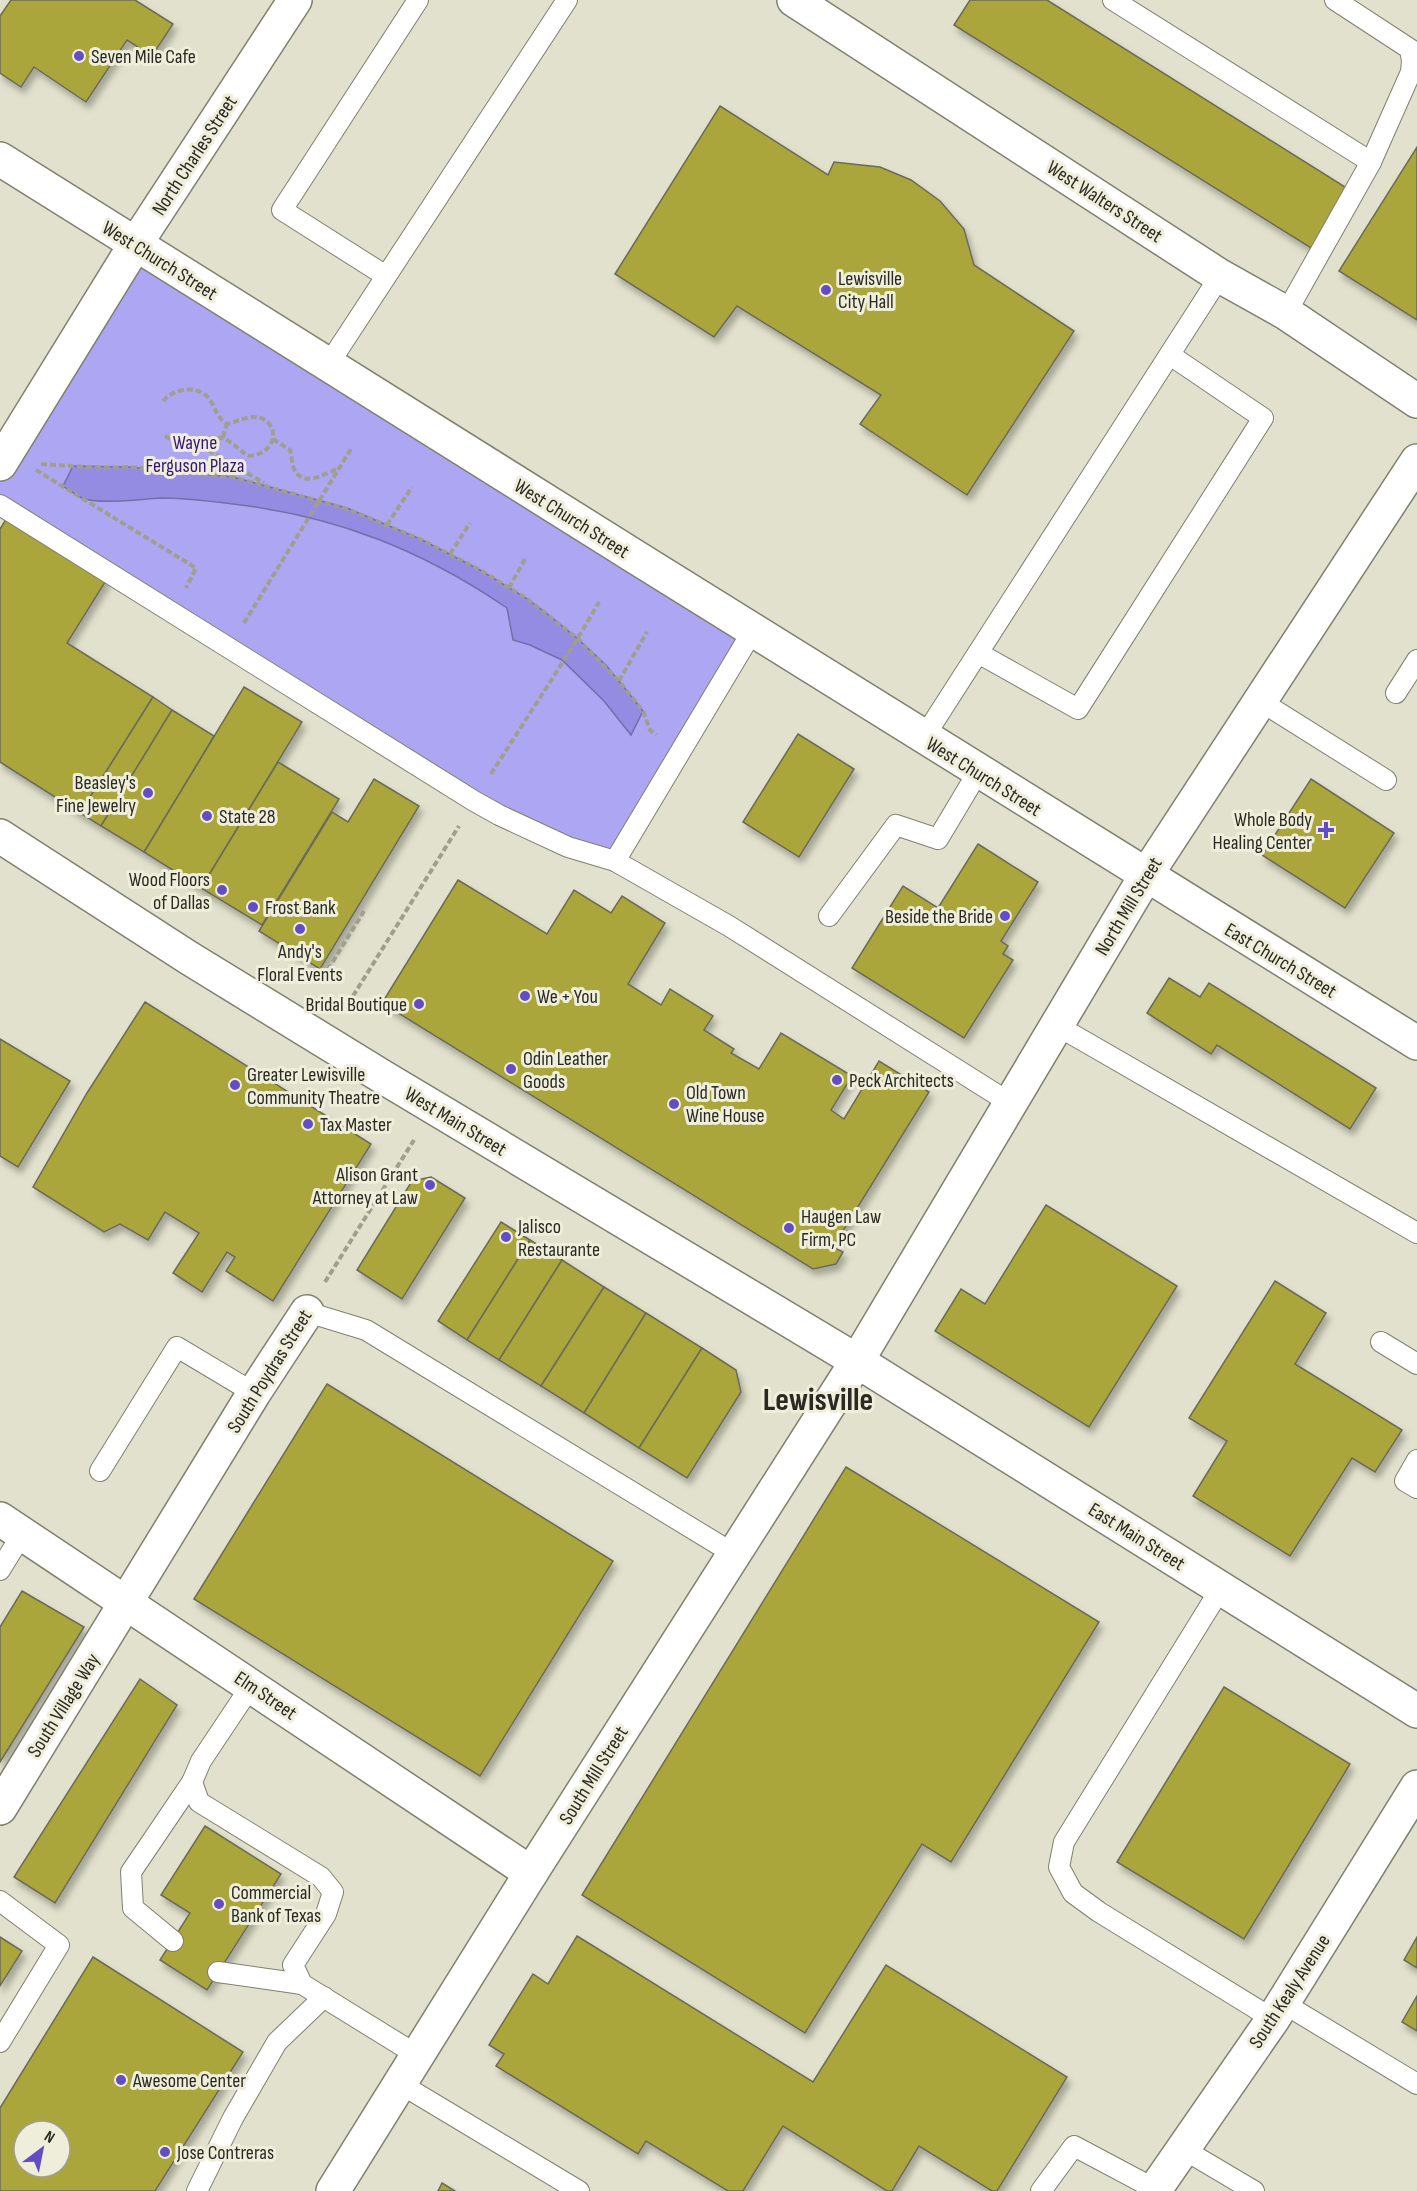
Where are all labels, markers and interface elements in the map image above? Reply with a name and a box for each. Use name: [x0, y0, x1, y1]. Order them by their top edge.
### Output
place label: Seven Mile Cafe: [91, 45, 196, 69]
marker: Seven Mile Cafe: [72, 49, 86, 63]
street label: North Charles Street: [147, 91, 243, 220]
street label: West Walters Street: [1042, 156, 1167, 248]
street label: West Church Street: [97, 216, 221, 306]
place label: Lewisville City Hall: [838, 267, 902, 314]
marker: Lewisville City Hall: [819, 283, 833, 297]
park label: Wayne Ferguson Plaza: [146, 431, 244, 478]
street label: West Church Street: [509, 474, 633, 564]
street label: West Church Street: [921, 732, 1045, 822]
place label: Beasley's Fine Jewelry: [56, 771, 136, 818]
marker: Beasley's Fine Jewelry: [141, 786, 155, 800]
place label: State 28: [219, 805, 275, 829]
place label: Whole Body Healing Center: [1213, 808, 1312, 855]
marker: State 28: [200, 809, 214, 823]
marker: Whole Body Healing Center: [1317, 821, 1335, 839]
street label: North Mill Street: [1090, 853, 1168, 960]
place label: Wood Floors of Dallas: [129, 868, 210, 915]
marker: Wood Floors of Dallas: [215, 883, 229, 897]
place label: Frost Bank: [265, 896, 336, 920]
marker: Frost Bank: [246, 900, 260, 914]
place label: Beside the Bride: [885, 905, 993, 929]
marker: Beside the Bride: [998, 909, 1012, 923]
street label: East Church Street: [1220, 918, 1341, 1004]
marker: Andy's Floral Events: [293, 922, 307, 936]
place label: Andy's Floral Events: [257, 940, 343, 987]
place label: We + You: [537, 985, 598, 1009]
marker: We + You: [518, 989, 532, 1003]
place label: Bridal Boutique: [306, 993, 407, 1017]
marker: Bridal Boutique: [412, 997, 426, 1011]
place label: Odin Leather Goods: [523, 1047, 608, 1094]
marker: Odin Leather Goods: [504, 1062, 518, 1076]
place label: Greater Lewisville Community Theatre: [247, 1063, 380, 1110]
place label: Peck Architects: [849, 1069, 954, 1093]
marker: Peck Architects: [830, 1073, 844, 1087]
marker: Greater Lewisville Community Theatre: [228, 1078, 242, 1092]
place label: Old Town Wine House: [686, 1081, 765, 1128]
street label: West Main Street: [400, 1082, 511, 1162]
marker: Old Town Wine House: [667, 1097, 681, 1111]
place label: Tax Master: [320, 1113, 392, 1137]
marker: Tax Master: [301, 1117, 315, 1131]
place label: Alison Grant Attorney at Law: [312, 1163, 418, 1210]
marker: Alison Grant Attorney at Law: [423, 1178, 437, 1192]
place label: Haugen Law Firm, PC: [801, 1205, 881, 1252]
place label: Jalisco Restaurante: [517, 1215, 600, 1262]
marker: Haugen Law Firm, PC: [782, 1221, 796, 1235]
marker: Jalisco Restaurante: [499, 1230, 513, 1244]
street label: South Poydras Street: [222, 1305, 317, 1438]
district label: Lewisville: [763, 1381, 873, 1420]
street label: East Main Street: [1084, 1498, 1189, 1576]
street label: South Village Way: [22, 1649, 105, 1762]
street label: Elm Street: [230, 1666, 301, 1725]
street label: South Mill Street: [554, 1722, 634, 1829]
place label: Commercial Bank of Texas: [231, 1881, 321, 1928]
marker: Commercial Bank of Texas: [212, 1897, 226, 1911]
street label: South Kealy Avenue: [1244, 1930, 1336, 2053]
place label: Awesome Center: [132, 2069, 246, 2093]
marker: Awesome Center: [114, 2073, 128, 2087]
north arrow: [12, 2119, 72, 2179]
text: N: [40, 2127, 58, 2148]
place label: Jose Contreras: [176, 2141, 274, 2165]
marker: Jose Contreras: [158, 2145, 172, 2159]

